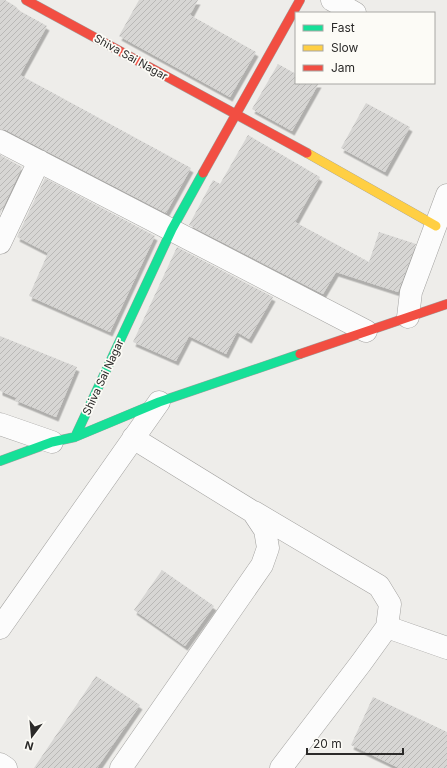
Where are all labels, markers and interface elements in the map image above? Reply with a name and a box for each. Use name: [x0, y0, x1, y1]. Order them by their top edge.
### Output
legend: [295, 12, 435, 84]
text: Fast: [331, 20, 355, 35]
street label: Shiva Sai Nagar: [92, 31, 170, 83]
text: Slow: [331, 40, 359, 55]
text: Jam: [331, 60, 355, 75]
street label: Shiva Sai Nagar: [79, 337, 127, 417]
north arrow: [12, 716, 52, 756]
scale bar: [307, 730, 403, 756]
text: 20 m: [313, 736, 342, 751]
text: N: [23, 738, 35, 753]

